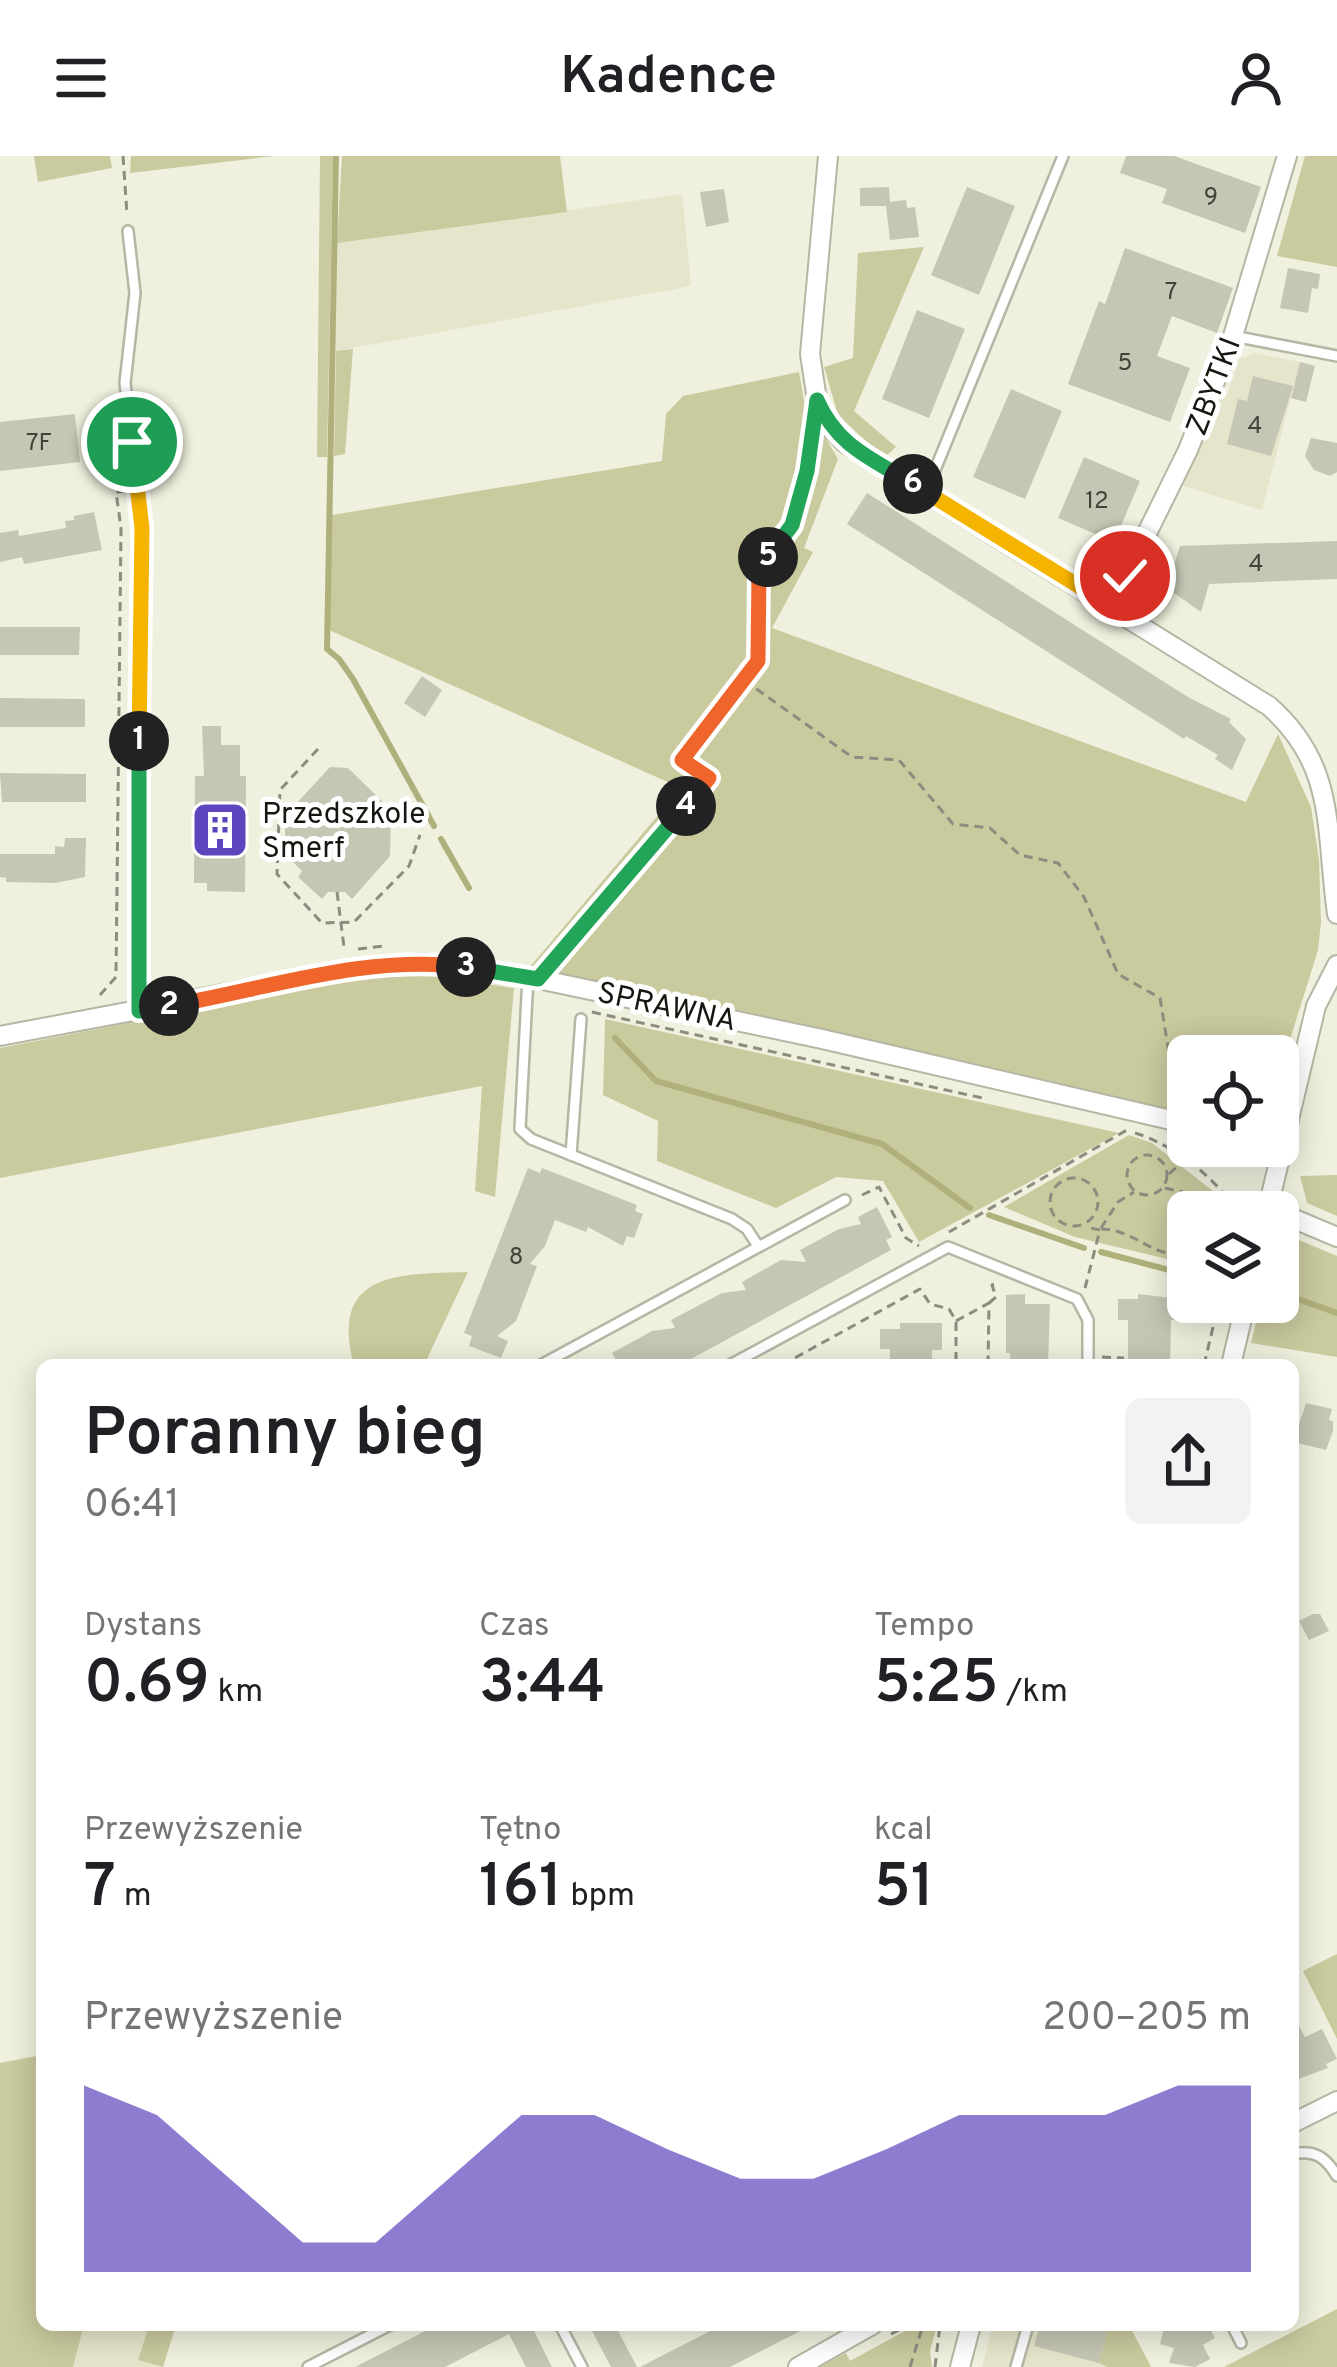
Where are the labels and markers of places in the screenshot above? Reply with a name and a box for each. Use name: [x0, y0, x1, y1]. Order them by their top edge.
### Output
pin: [81, 391, 183, 493]
pin: 6: [883, 454, 943, 514]
pin: [1074, 525, 1176, 627]
pin: 5: [738, 527, 798, 587]
pin: 1: [109, 711, 169, 771]
pin: 4: [656, 776, 716, 836]
place label: Przedszkole Smerf: [262, 797, 425, 868]
building icon: Przedszkole Smerf: [189, 799, 251, 861]
pin: 3: [436, 937, 496, 997]
pin: 2: [139, 976, 199, 1036]

